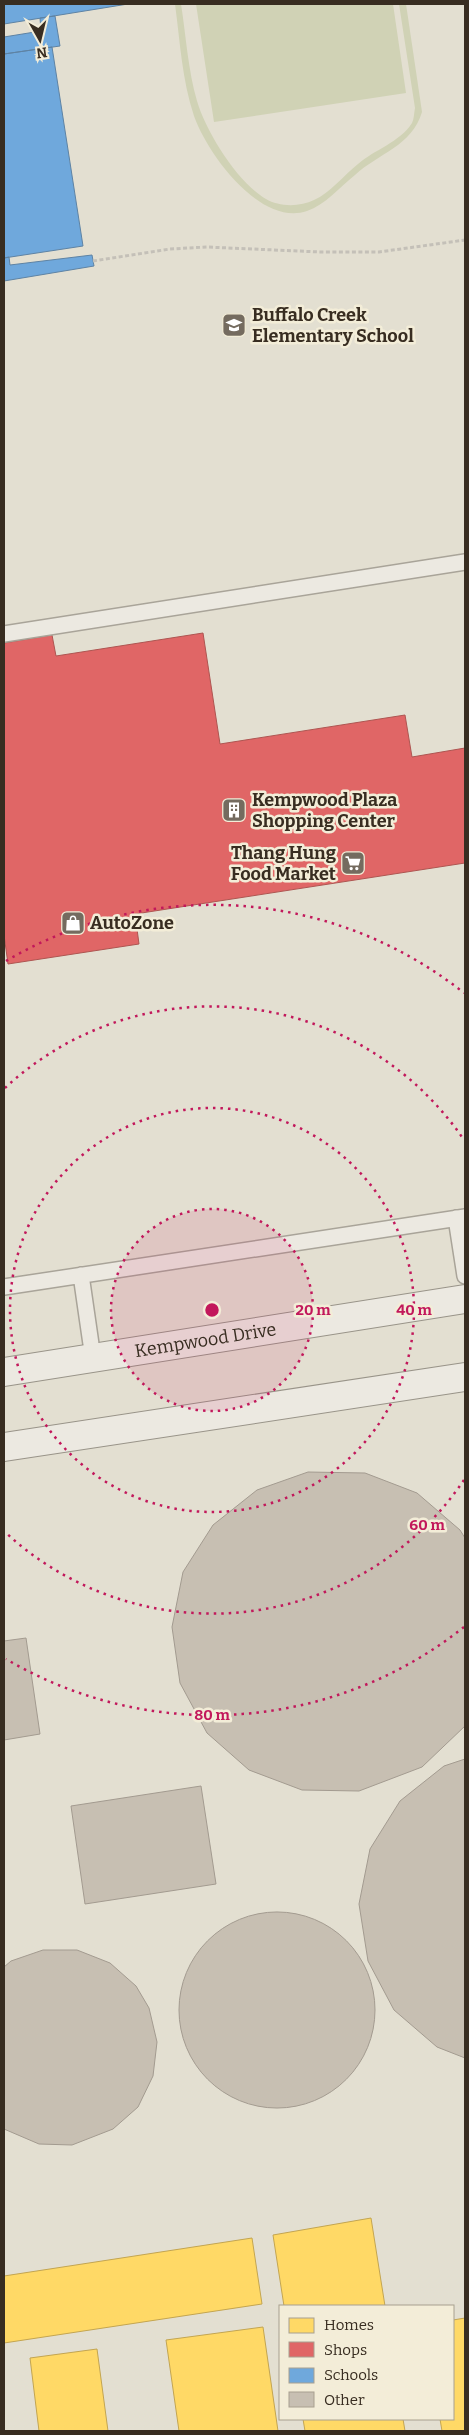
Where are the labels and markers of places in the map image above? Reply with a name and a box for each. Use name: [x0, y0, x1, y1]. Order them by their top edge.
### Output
place label: Buffalo Creek Elementary School: [252, 304, 414, 347]
school or university icon: Buffalo Creek Elementary School: [221, 312, 247, 338]
place label: Kempwood Plaza Shopping Center: [252, 789, 397, 832]
building icon: Kempwood Plaza Shopping Center: [221, 797, 247, 823]
place label: Thang Hung Food Market: [231, 842, 337, 885]
supermarket icon: Thang Hung Food Market: [340, 850, 366, 876]
shop icon: AutoZone: [60, 910, 86, 936]
place label: AutoZone: [90, 912, 174, 934]
centre of rings: [203, 1301, 221, 1319]

